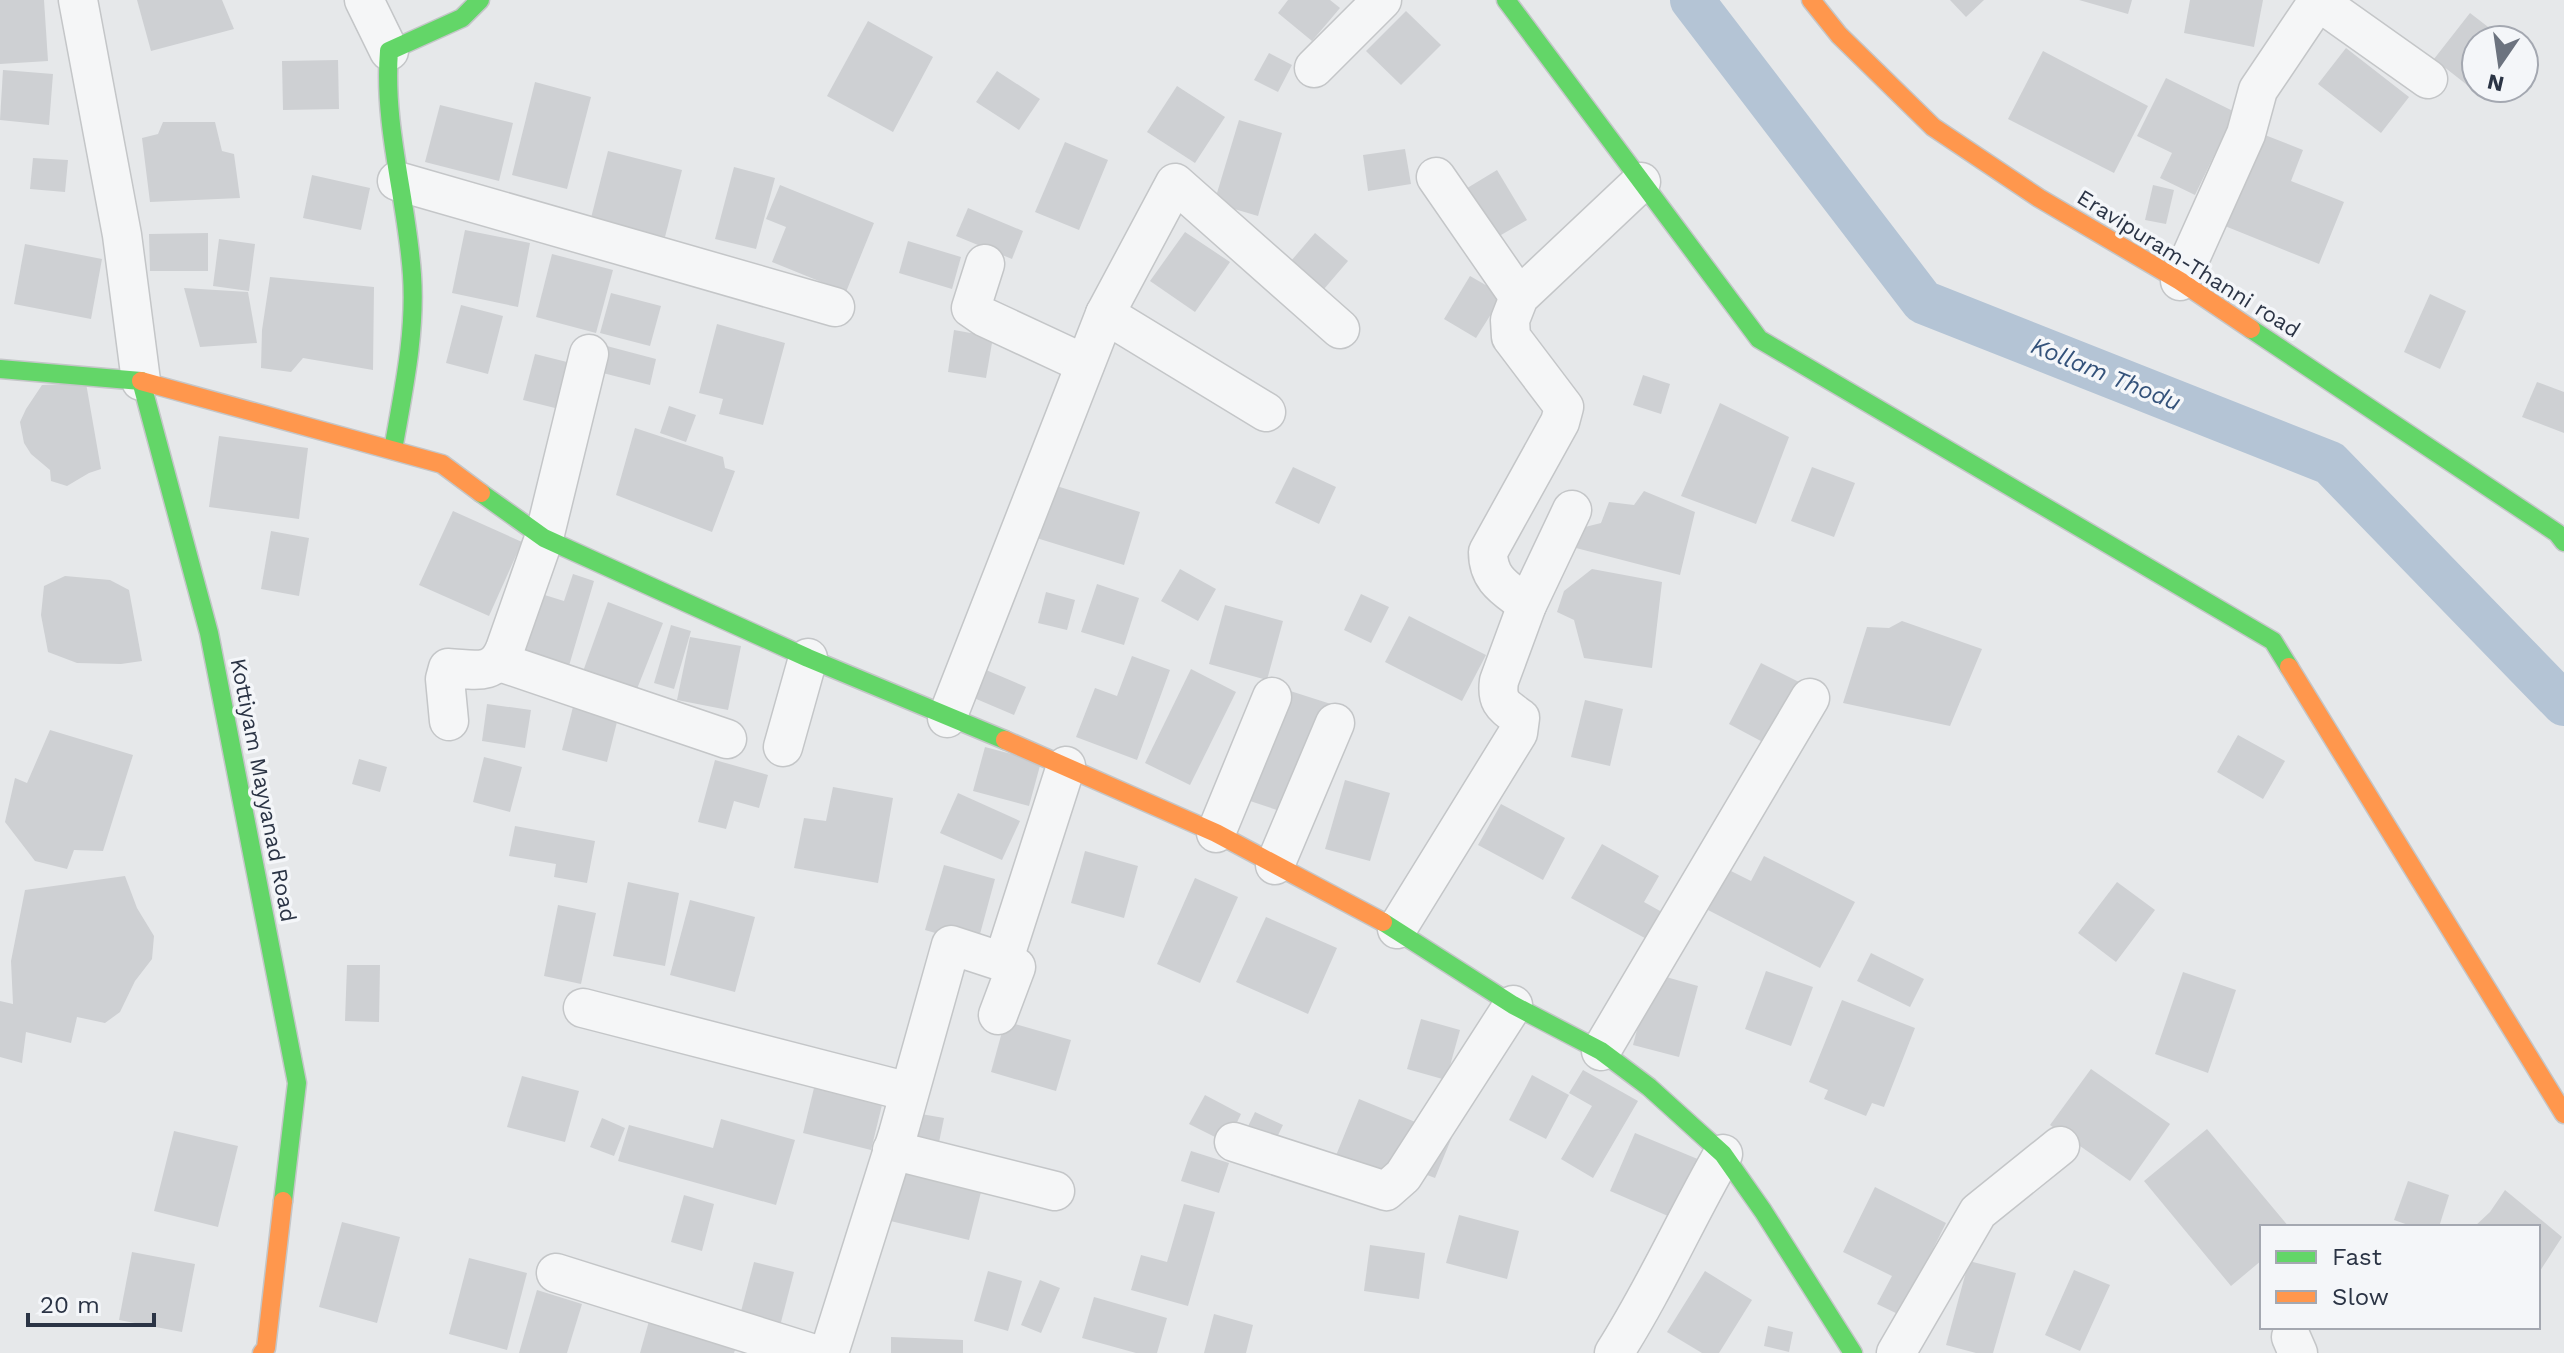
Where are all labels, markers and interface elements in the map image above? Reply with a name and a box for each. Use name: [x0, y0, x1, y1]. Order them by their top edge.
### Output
north arrow: [2460, 24, 2540, 104]
text: N: [2485, 69, 2506, 97]
street label: Eravipuram-Thanni road: [2073, 184, 2305, 342]
water label: Kollam Thodu: [2027, 331, 2185, 417]
street label: Kottiyam Mayyanad Road: [226, 656, 301, 924]
legend: [2260, 1225, 2540, 1329]
text: Fast: [2332, 1243, 2382, 1271]
scale bar: [28, 1277, 154, 1327]
text: Slow: [2332, 1283, 2389, 1311]
text: 20 m: [40, 1291, 100, 1319]

